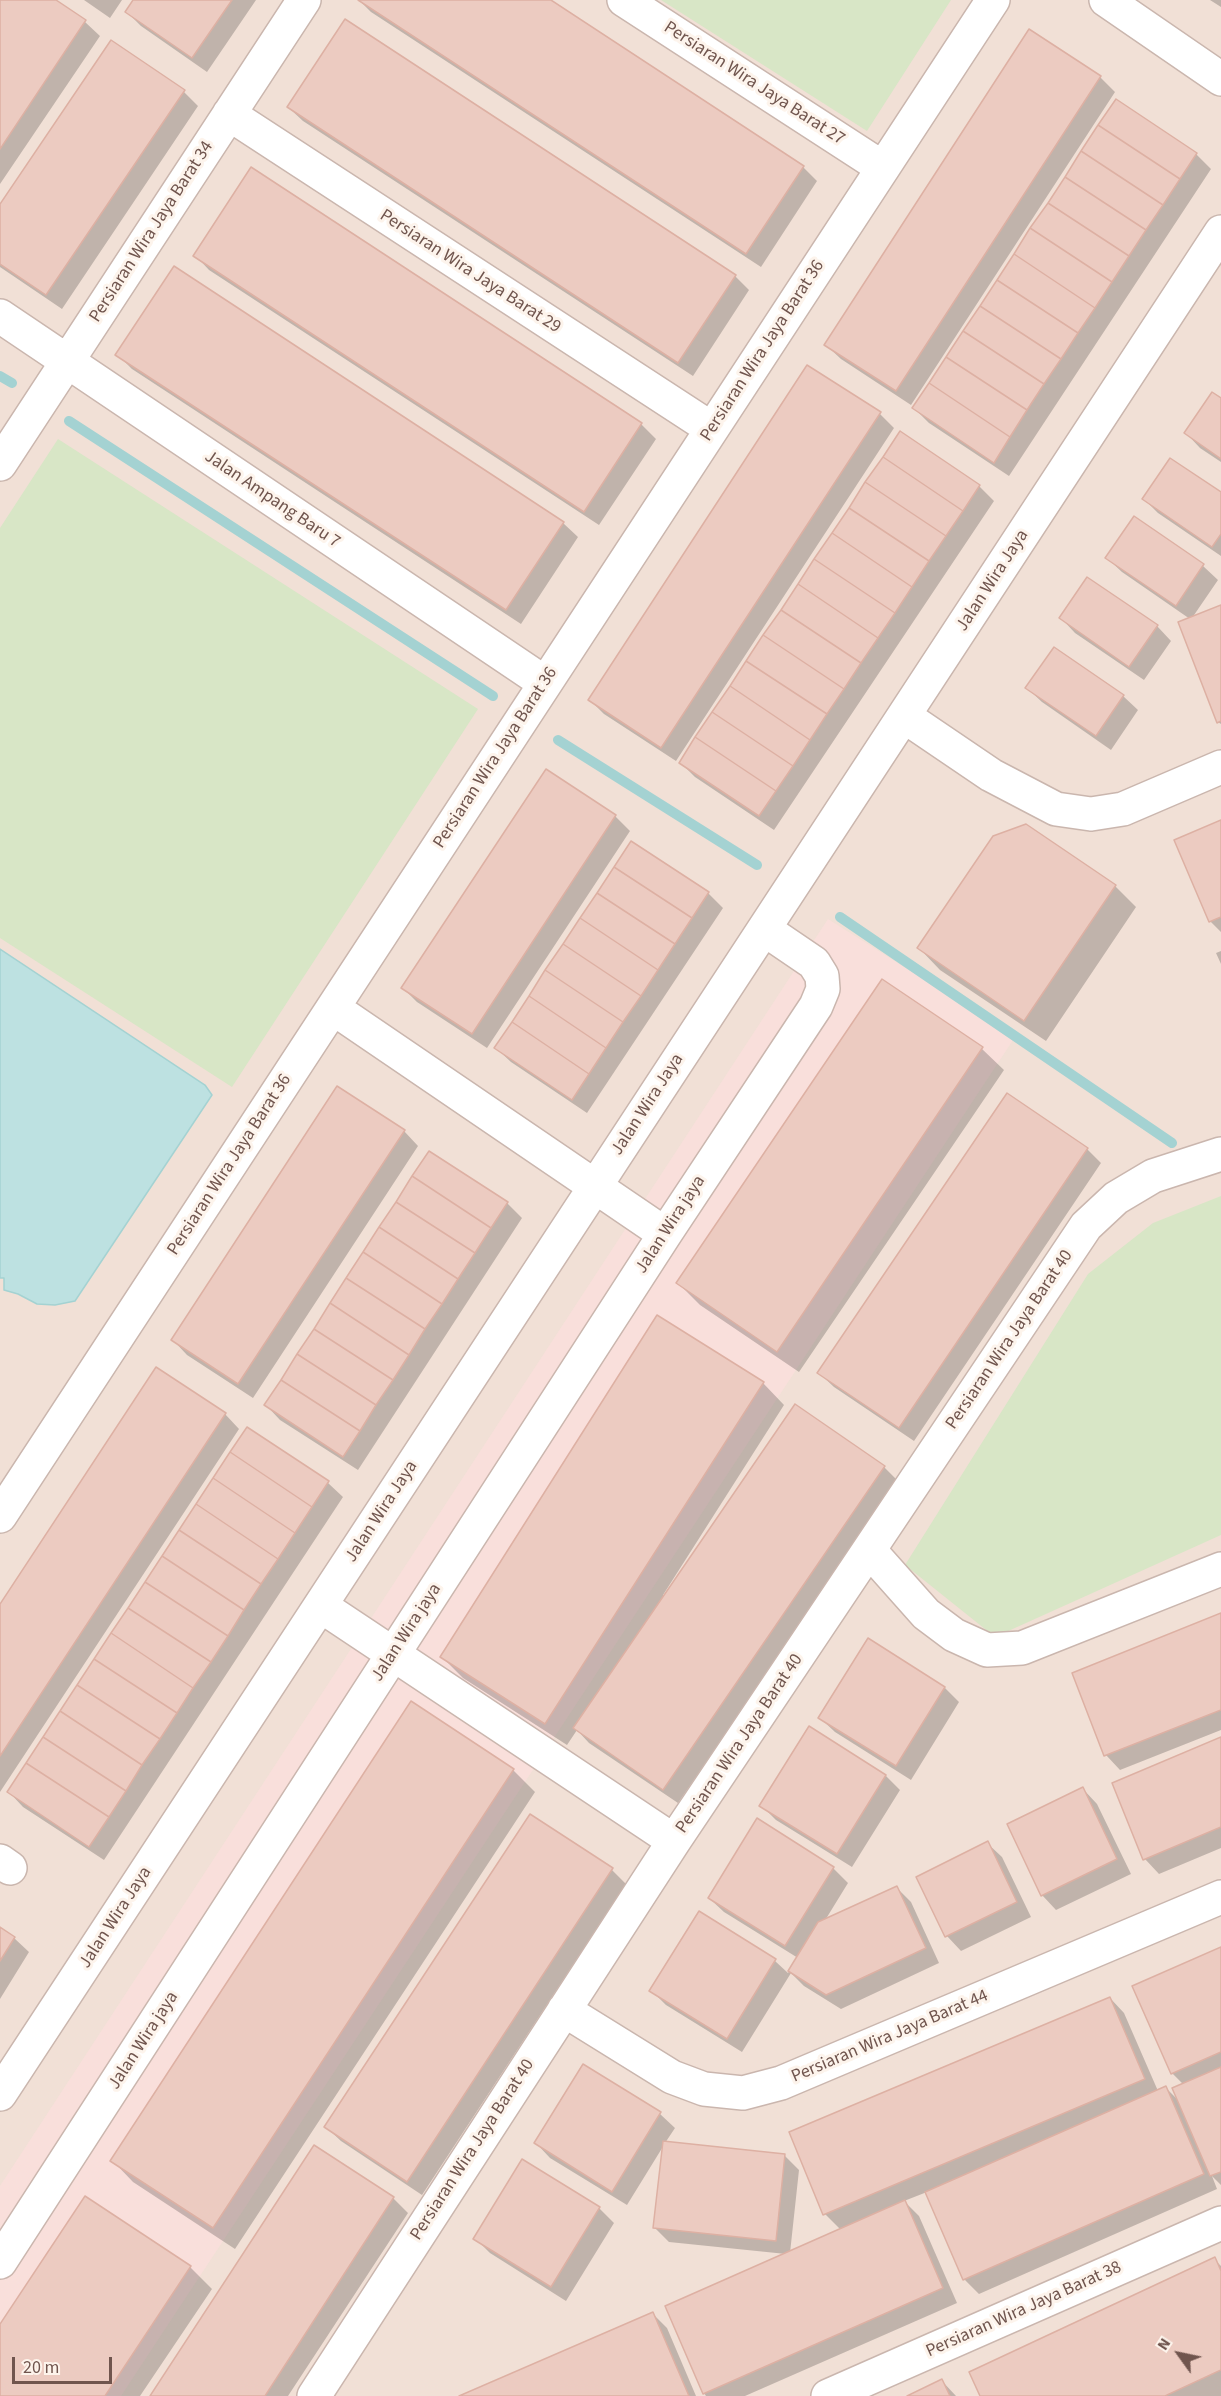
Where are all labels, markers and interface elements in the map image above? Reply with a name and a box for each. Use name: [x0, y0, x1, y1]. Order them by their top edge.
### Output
street label: Persiaran Wira Jaya Barat 27: [659, 17, 849, 151]
street label: Persiaran Wira Jaya Barat 34: [85, 137, 219, 327]
street label: Persiaran Wira Jaya Barat 29: [375, 205, 565, 339]
street label: Persiaran Wira Jaya Barat 36: [696, 256, 830, 446]
street label: Jalan Ampang Baru 7: [200, 447, 344, 553]
street label: Jalan Wira Jaya: [952, 526, 1034, 636]
street label: Persiaran Wira Jaya Barat 36: [429, 663, 563, 853]
street label: Jalan Wira Jaya: [607, 1050, 689, 1160]
street label: Persiaran Wira Jaya Barat 36: [163, 1070, 297, 1260]
street label: Jalan Wira jaya: [631, 1172, 711, 1278]
street label: Persiaran Wira Jaya Barat 40: [942, 1246, 1078, 1434]
street label: Jalan Wira Jaya: [341, 1457, 423, 1567]
street label: Jalan Wira jaya: [367, 1580, 447, 1686]
street label: Persiaran Wira Jaya Barat 40: [672, 1650, 808, 1838]
street label: Jalan Wira Jaya: [75, 1863, 157, 1973]
street label: Persiaran Wira Jaya Barat 44: [788, 1986, 992, 2088]
street label: Jalan Wira jaya: [104, 1988, 184, 2094]
street label: Persiaran Wira Jaya Barat 40: [406, 2055, 540, 2245]
street label: Persiaran Wira Jaya Barat 38: [923, 2257, 1125, 2363]
north arrow: [1149, 2324, 1209, 2384]
text: N: [1152, 2334, 1176, 2355]
scale bar: [15, 2345, 116, 2383]
text: 20 m: [23, 2355, 59, 2380]

